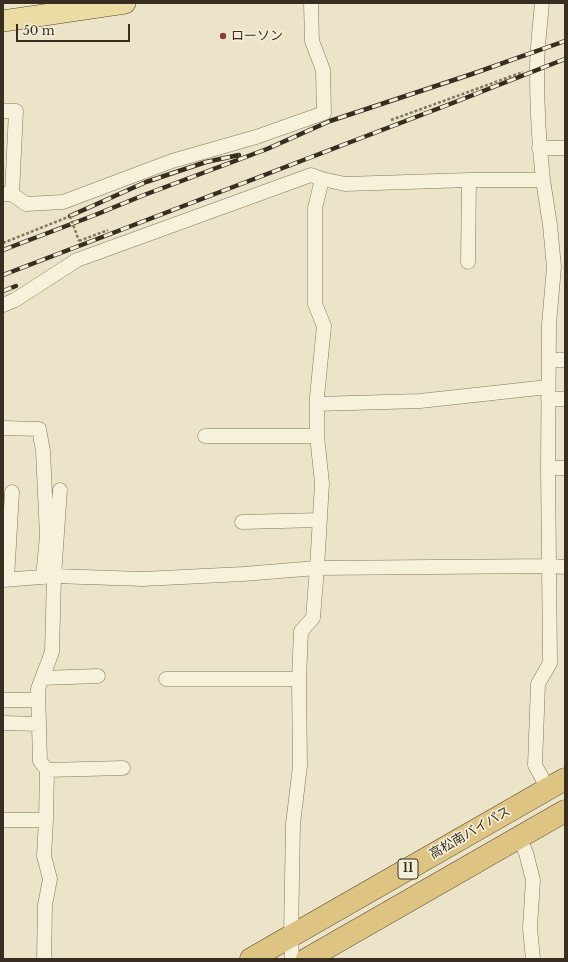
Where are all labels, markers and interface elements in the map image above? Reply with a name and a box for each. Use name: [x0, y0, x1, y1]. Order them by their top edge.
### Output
scale bar: [18, 16, 132, 42]
text: 50 m: [23, 23, 55, 38]
place label: ローソン: [231, 28, 283, 44]
marker: ローソン: [218, 31, 228, 41]
street label: 高松南バイパス: [427, 803, 513, 863]
road number: 11: [398, 859, 418, 879]

